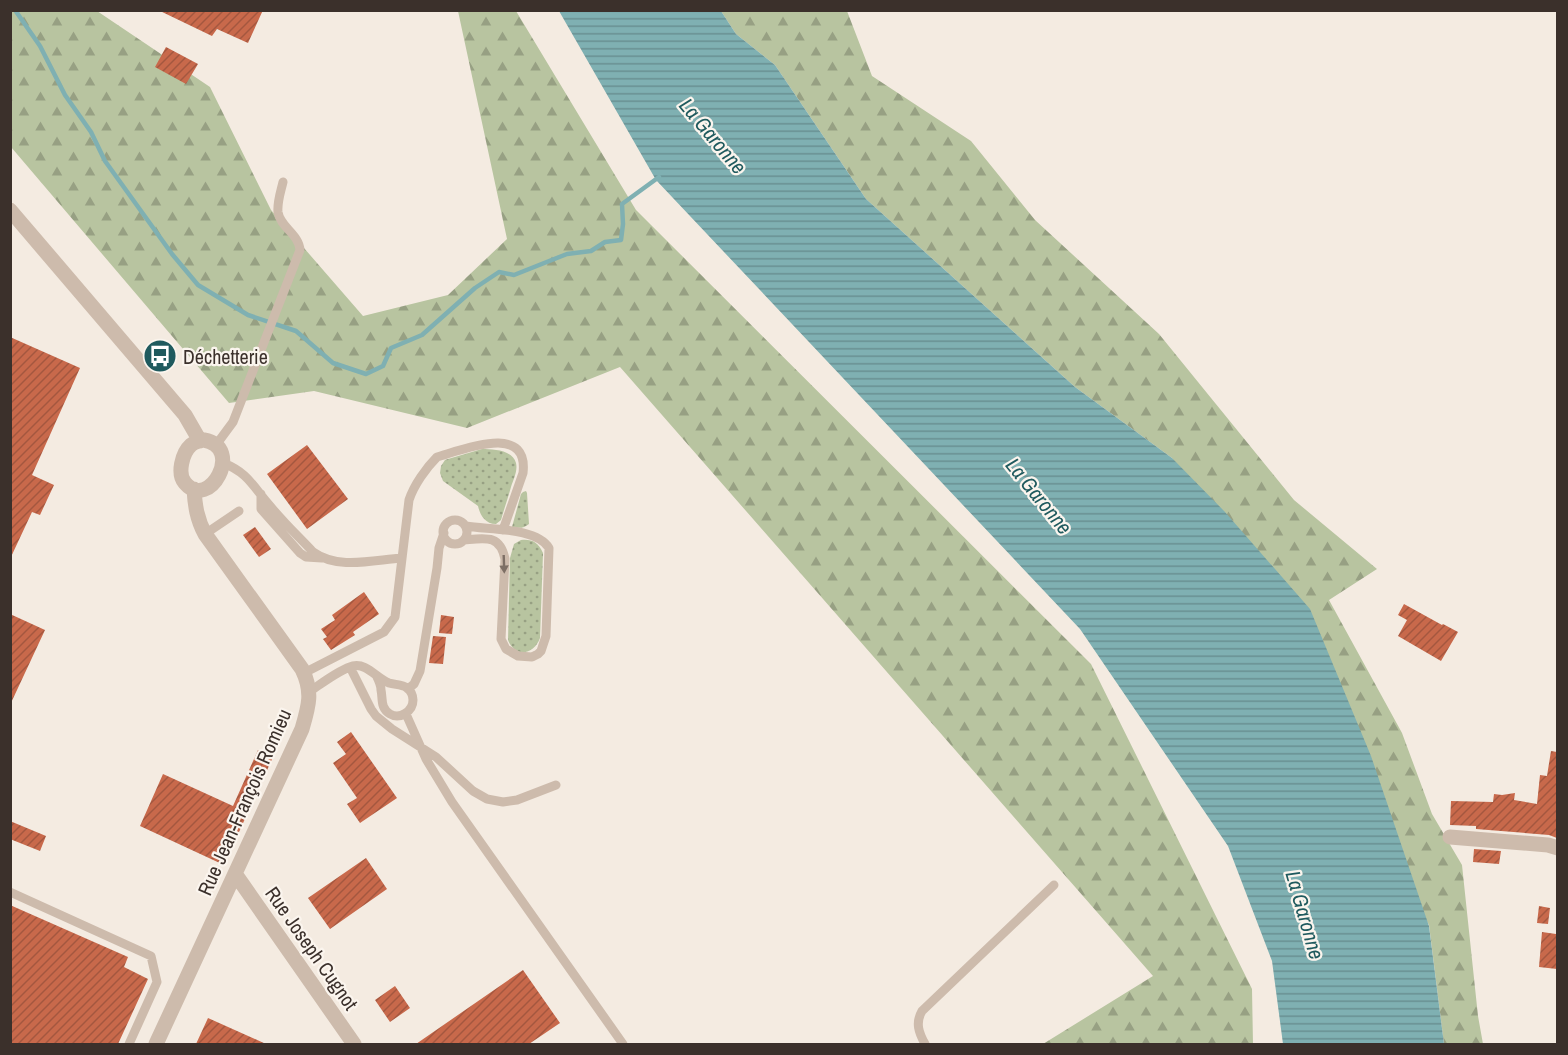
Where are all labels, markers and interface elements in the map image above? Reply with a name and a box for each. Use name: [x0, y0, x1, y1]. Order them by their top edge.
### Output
water label: La Garonne: [673, 92, 753, 180]
bus stop icon: Déchetterie: [142, 338, 178, 374]
place label: Déchetterie: [183, 343, 268, 370]
water label: La Garonne: [999, 452, 1079, 540]
one-way arrow: [499, 554, 508, 573]
street label: Rue Jean-François Romieu: [191, 704, 297, 900]
water label: La Garonne: [1279, 867, 1331, 963]
street label: Rue Joseph Cugnot: [259, 881, 365, 1015]

